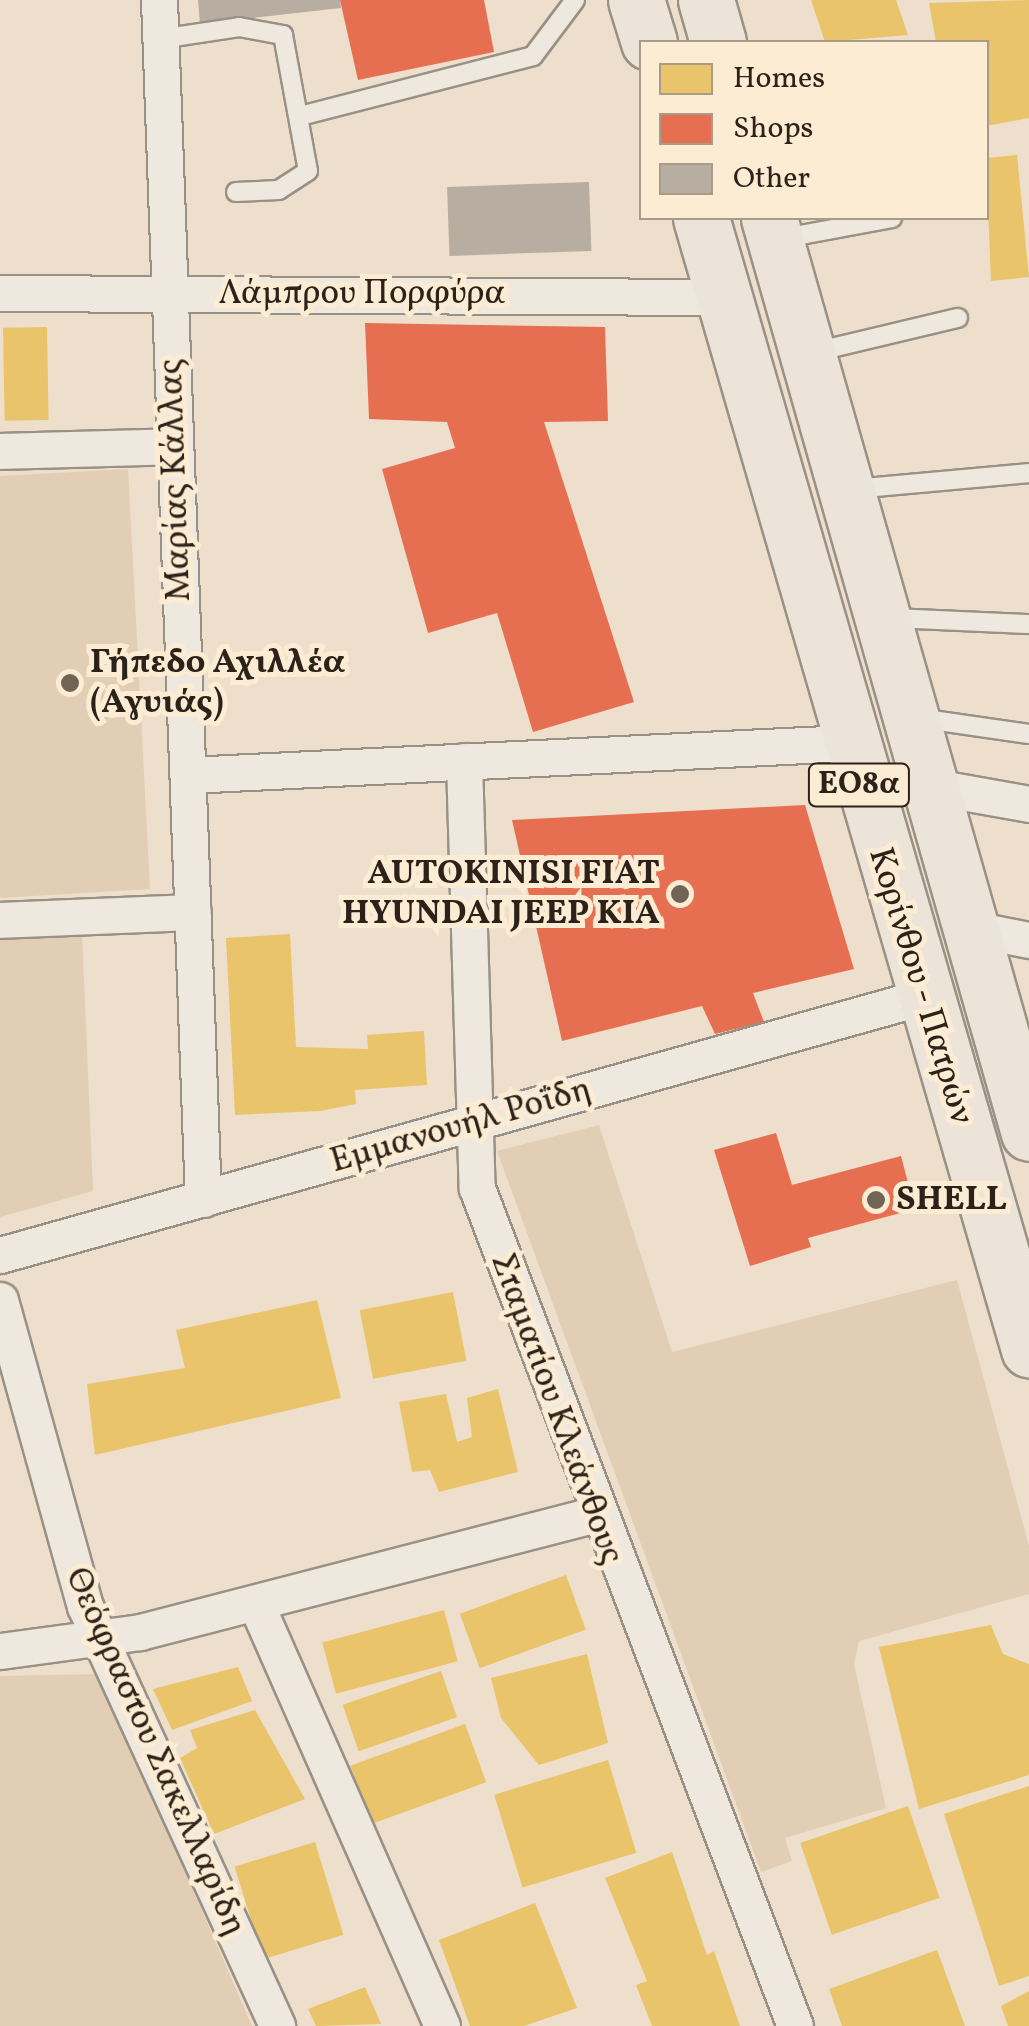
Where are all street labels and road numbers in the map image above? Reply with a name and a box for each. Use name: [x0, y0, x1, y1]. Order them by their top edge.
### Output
street label: Λάμπρου Πορφύρα: [218, 273, 506, 315]
street label: Μαρίας Κάλλας: [151, 358, 201, 602]
road number: ΕΟ8α: [806, 758, 912, 812]
street label: Κορίνθου - Πατρών: [858, 842, 982, 1130]
street label: Εμμανουήλ Ροΐδη: [326, 1069, 596, 1183]
street label: Σταματίου Κλεάνθους: [480, 1248, 632, 1570]
street label: Θεόφραστου Σακελλαρίδη: [55, 1561, 255, 1943]

